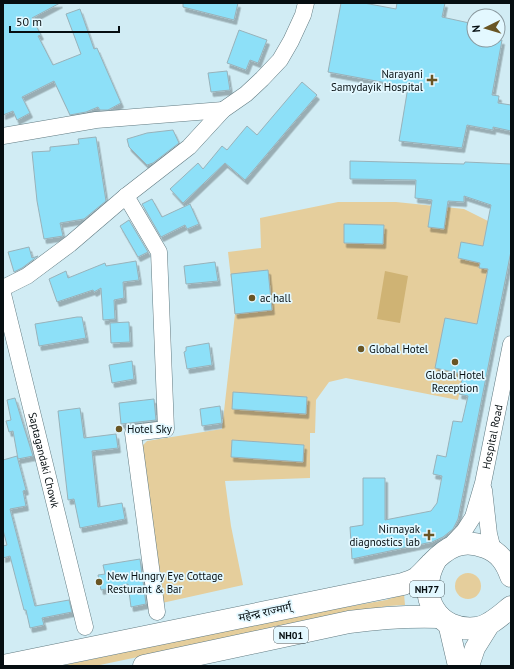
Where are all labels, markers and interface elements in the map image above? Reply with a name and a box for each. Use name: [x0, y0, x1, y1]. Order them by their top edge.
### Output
scale bar: [10, 8, 119, 34]
north arrow: [466, 8, 506, 48]
text: 50 m: [16, 14, 42, 29]
text: N: [469, 25, 483, 33]
place label: Narayani Samydayik Hospital: [331, 67, 424, 94]
marker: Narayani Samydayik Hospital: [426, 74, 438, 86]
place label: ac hall: [260, 291, 292, 305]
marker: ac hall: [247, 293, 257, 303]
place label: Global Hotel: [369, 342, 429, 356]
marker: Global Hotel: [356, 344, 366, 354]
marker: Global Hotel Reception: [450, 357, 460, 367]
place label: Global Hotel Reception: [425, 368, 485, 395]
street label: Hospital Road: [479, 403, 506, 470]
street label: Saptagandaki Chowk: [25, 411, 63, 510]
place label: Hotel Sky: [127, 422, 173, 436]
marker: Hotel Sky: [114, 424, 124, 434]
place label: Nirnayak diagnostics lab: [349, 522, 421, 549]
marker: Nirnayak diagnostics lab: [423, 529, 435, 541]
place label: New Hungry Eye Cottage Resturant & Bar: [107, 569, 223, 596]
marker: New Hungry Eye Cottage Resturant & Bar: [94, 577, 104, 587]
road number: NH77: [410, 581, 444, 597]
street label: महेन्द्र राज्मार्ग्: [237, 599, 295, 624]
road number: NH01: [274, 627, 308, 643]

